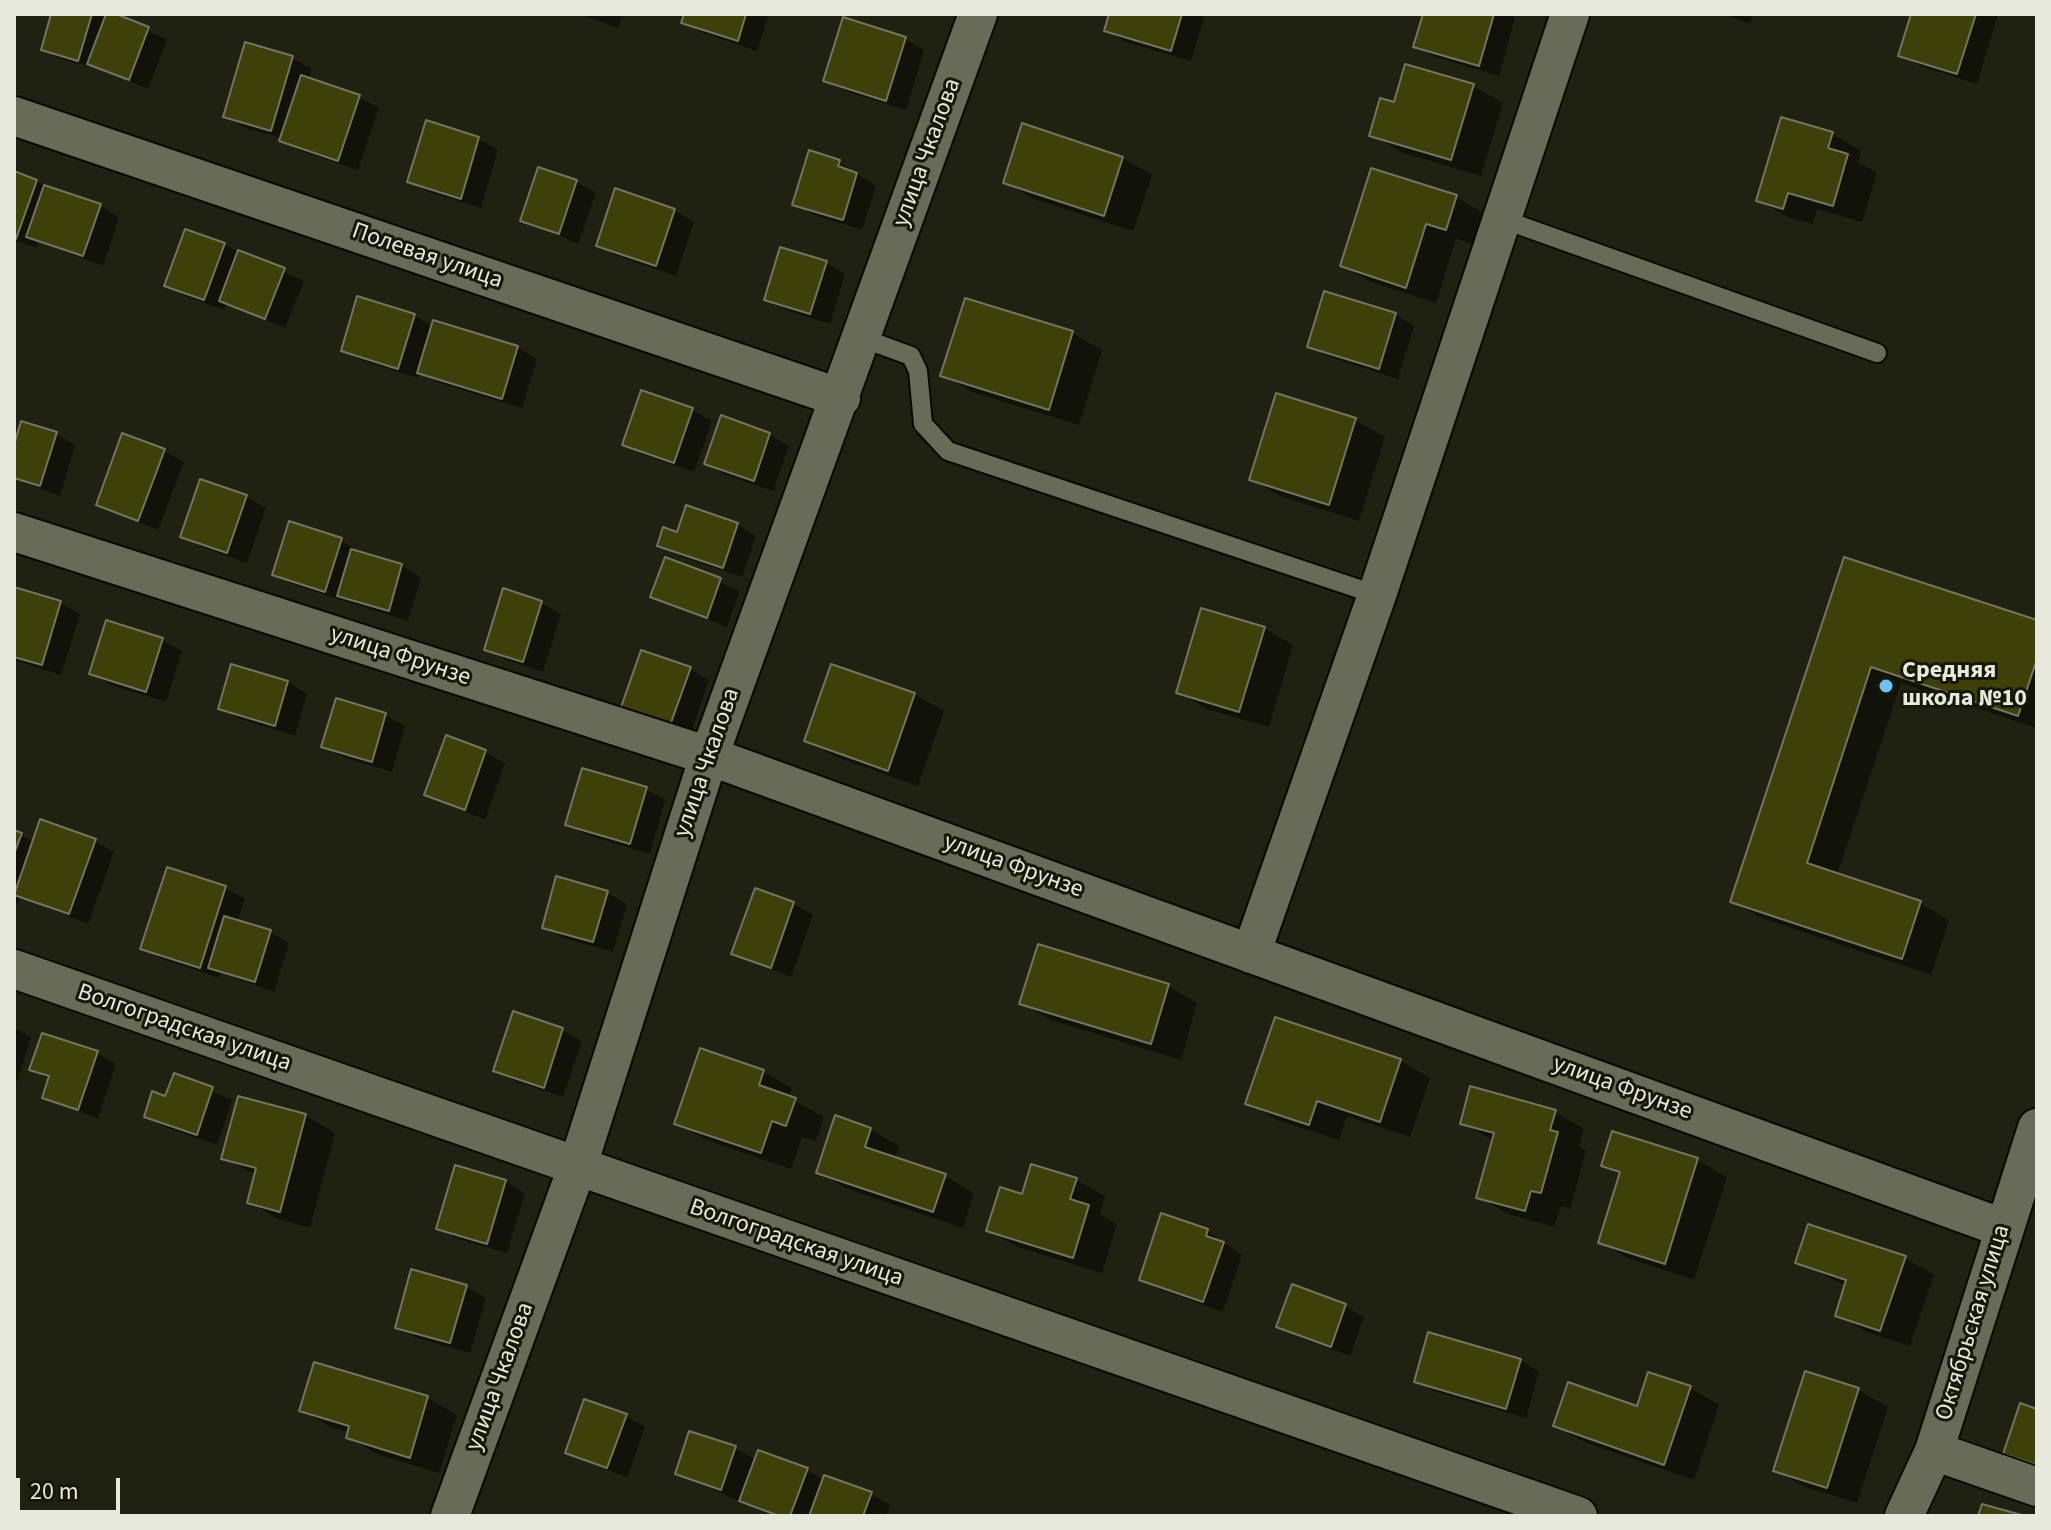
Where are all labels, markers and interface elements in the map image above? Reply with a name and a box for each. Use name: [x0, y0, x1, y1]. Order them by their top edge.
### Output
street label: улица Чкалова: [888, 75, 968, 231]
street label: Полевая улица: [348, 218, 506, 296]
street label: улица Фрунзе: [326, 621, 474, 693]
place label: Средняя школа №10: [1902, 658, 2027, 714]
marker: Средняя школа №10: [1877, 677, 1895, 695]
street label: улица Чкалова: [669, 685, 747, 841]
street label: улица Фрунзе: [939, 828, 1087, 906]
street label: Волгоградская улица: [73, 979, 295, 1079]
street label: улица Фрунзе: [1548, 1050, 1696, 1128]
street label: Волгоградская улица: [685, 1194, 907, 1294]
street label: Октябрьская улица: [1931, 1222, 2017, 1424]
street label: улица Чкалова: [461, 1299, 541, 1455]
scale bar: [20, 1462, 124, 1512]
text: 20 m: [30, 1474, 79, 1509]

